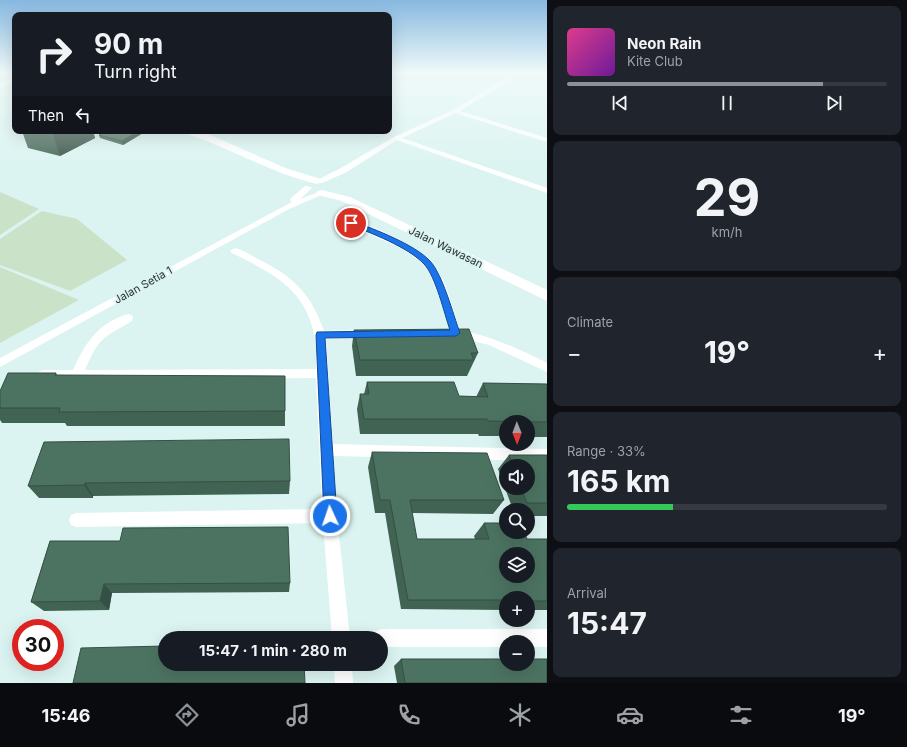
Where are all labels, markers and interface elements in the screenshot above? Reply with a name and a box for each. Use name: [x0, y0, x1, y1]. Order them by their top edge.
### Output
text: 90 m: [94, 27, 163, 61]
icon: right: [28, 28, 80, 80]
text: Neon Rain: [627, 34, 701, 53]
text: Kite Club: [627, 53, 683, 69]
text: Turn right: [94, 61, 177, 82]
icon: previous: [609, 92, 631, 114]
icon: pause: [716, 92, 738, 114]
icon: next: [823, 92, 845, 114]
icon: left: [72, 104, 94, 126]
text: Then: [28, 106, 64, 125]
text: 29: [694, 166, 760, 229]
pin: [334, 206, 368, 240]
icon: arrive: [340, 212, 362, 234]
street label: Jalan Wawasan: [407, 223, 485, 271]
text: km/h: [712, 224, 742, 240]
street label: Jalan Setia 1: [111, 263, 175, 307]
text: Climate: [567, 314, 613, 330]
text: 19°: [704, 334, 750, 370]
text: −: [567, 340, 582, 366]
text: +: [872, 340, 887, 366]
north arrow: [499, 415, 535, 451]
map controls: [499, 415, 535, 671]
text: Range · 33%: [567, 443, 646, 459]
button: sound: [499, 459, 535, 495]
text: 165 km: [567, 463, 670, 499]
position arrow: [309, 495, 351, 537]
button: search: [499, 503, 535, 539]
button: layers: [499, 547, 535, 583]
text: Arrival: [567, 585, 607, 601]
button: +: [499, 591, 535, 627]
text: 15:47: [567, 605, 647, 641]
speed limit sign: 30: [12, 619, 64, 671]
button: −: [499, 635, 535, 671]
text: 15:47 · 1 min · 280 m: [199, 641, 347, 660]
icon: directions: [173, 701, 201, 729]
icon: music: [284, 701, 312, 729]
icon: phone: [395, 701, 423, 729]
icon: climate: [506, 701, 534, 729]
icon: car: [616, 701, 644, 729]
icon: filters: [727, 701, 755, 729]
text: 15:46: [41, 705, 91, 726]
text: 19°: [838, 705, 866, 726]

